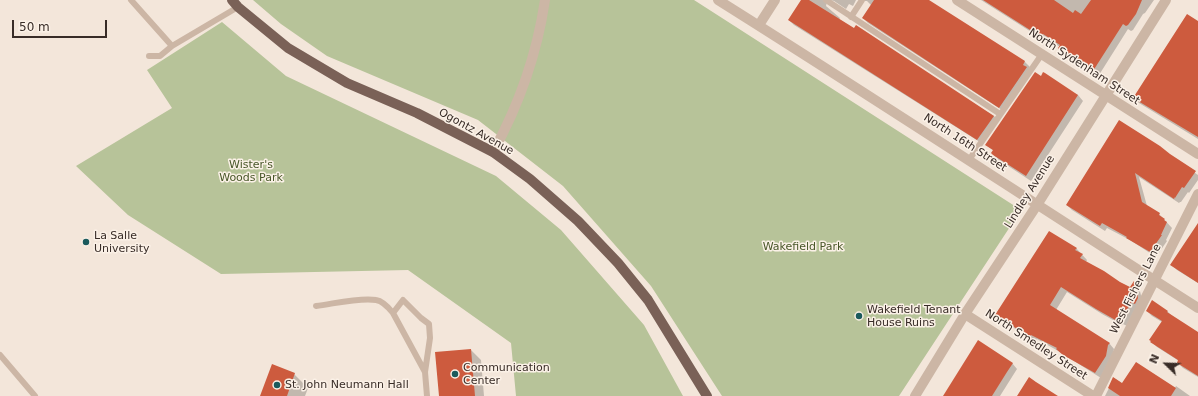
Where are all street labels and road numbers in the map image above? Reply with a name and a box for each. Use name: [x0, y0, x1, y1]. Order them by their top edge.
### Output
street label: North Sydenham Street: [1026, 26, 1142, 108]
street label: Ogontz Avenue: [436, 106, 516, 158]
street label: North 16th Street: [921, 111, 1009, 175]
street label: Lindley Avenue: [1002, 153, 1058, 231]
street label: West Fishers Lane: [1108, 242, 1164, 336]
street label: North Smedley Street: [983, 307, 1089, 383]

